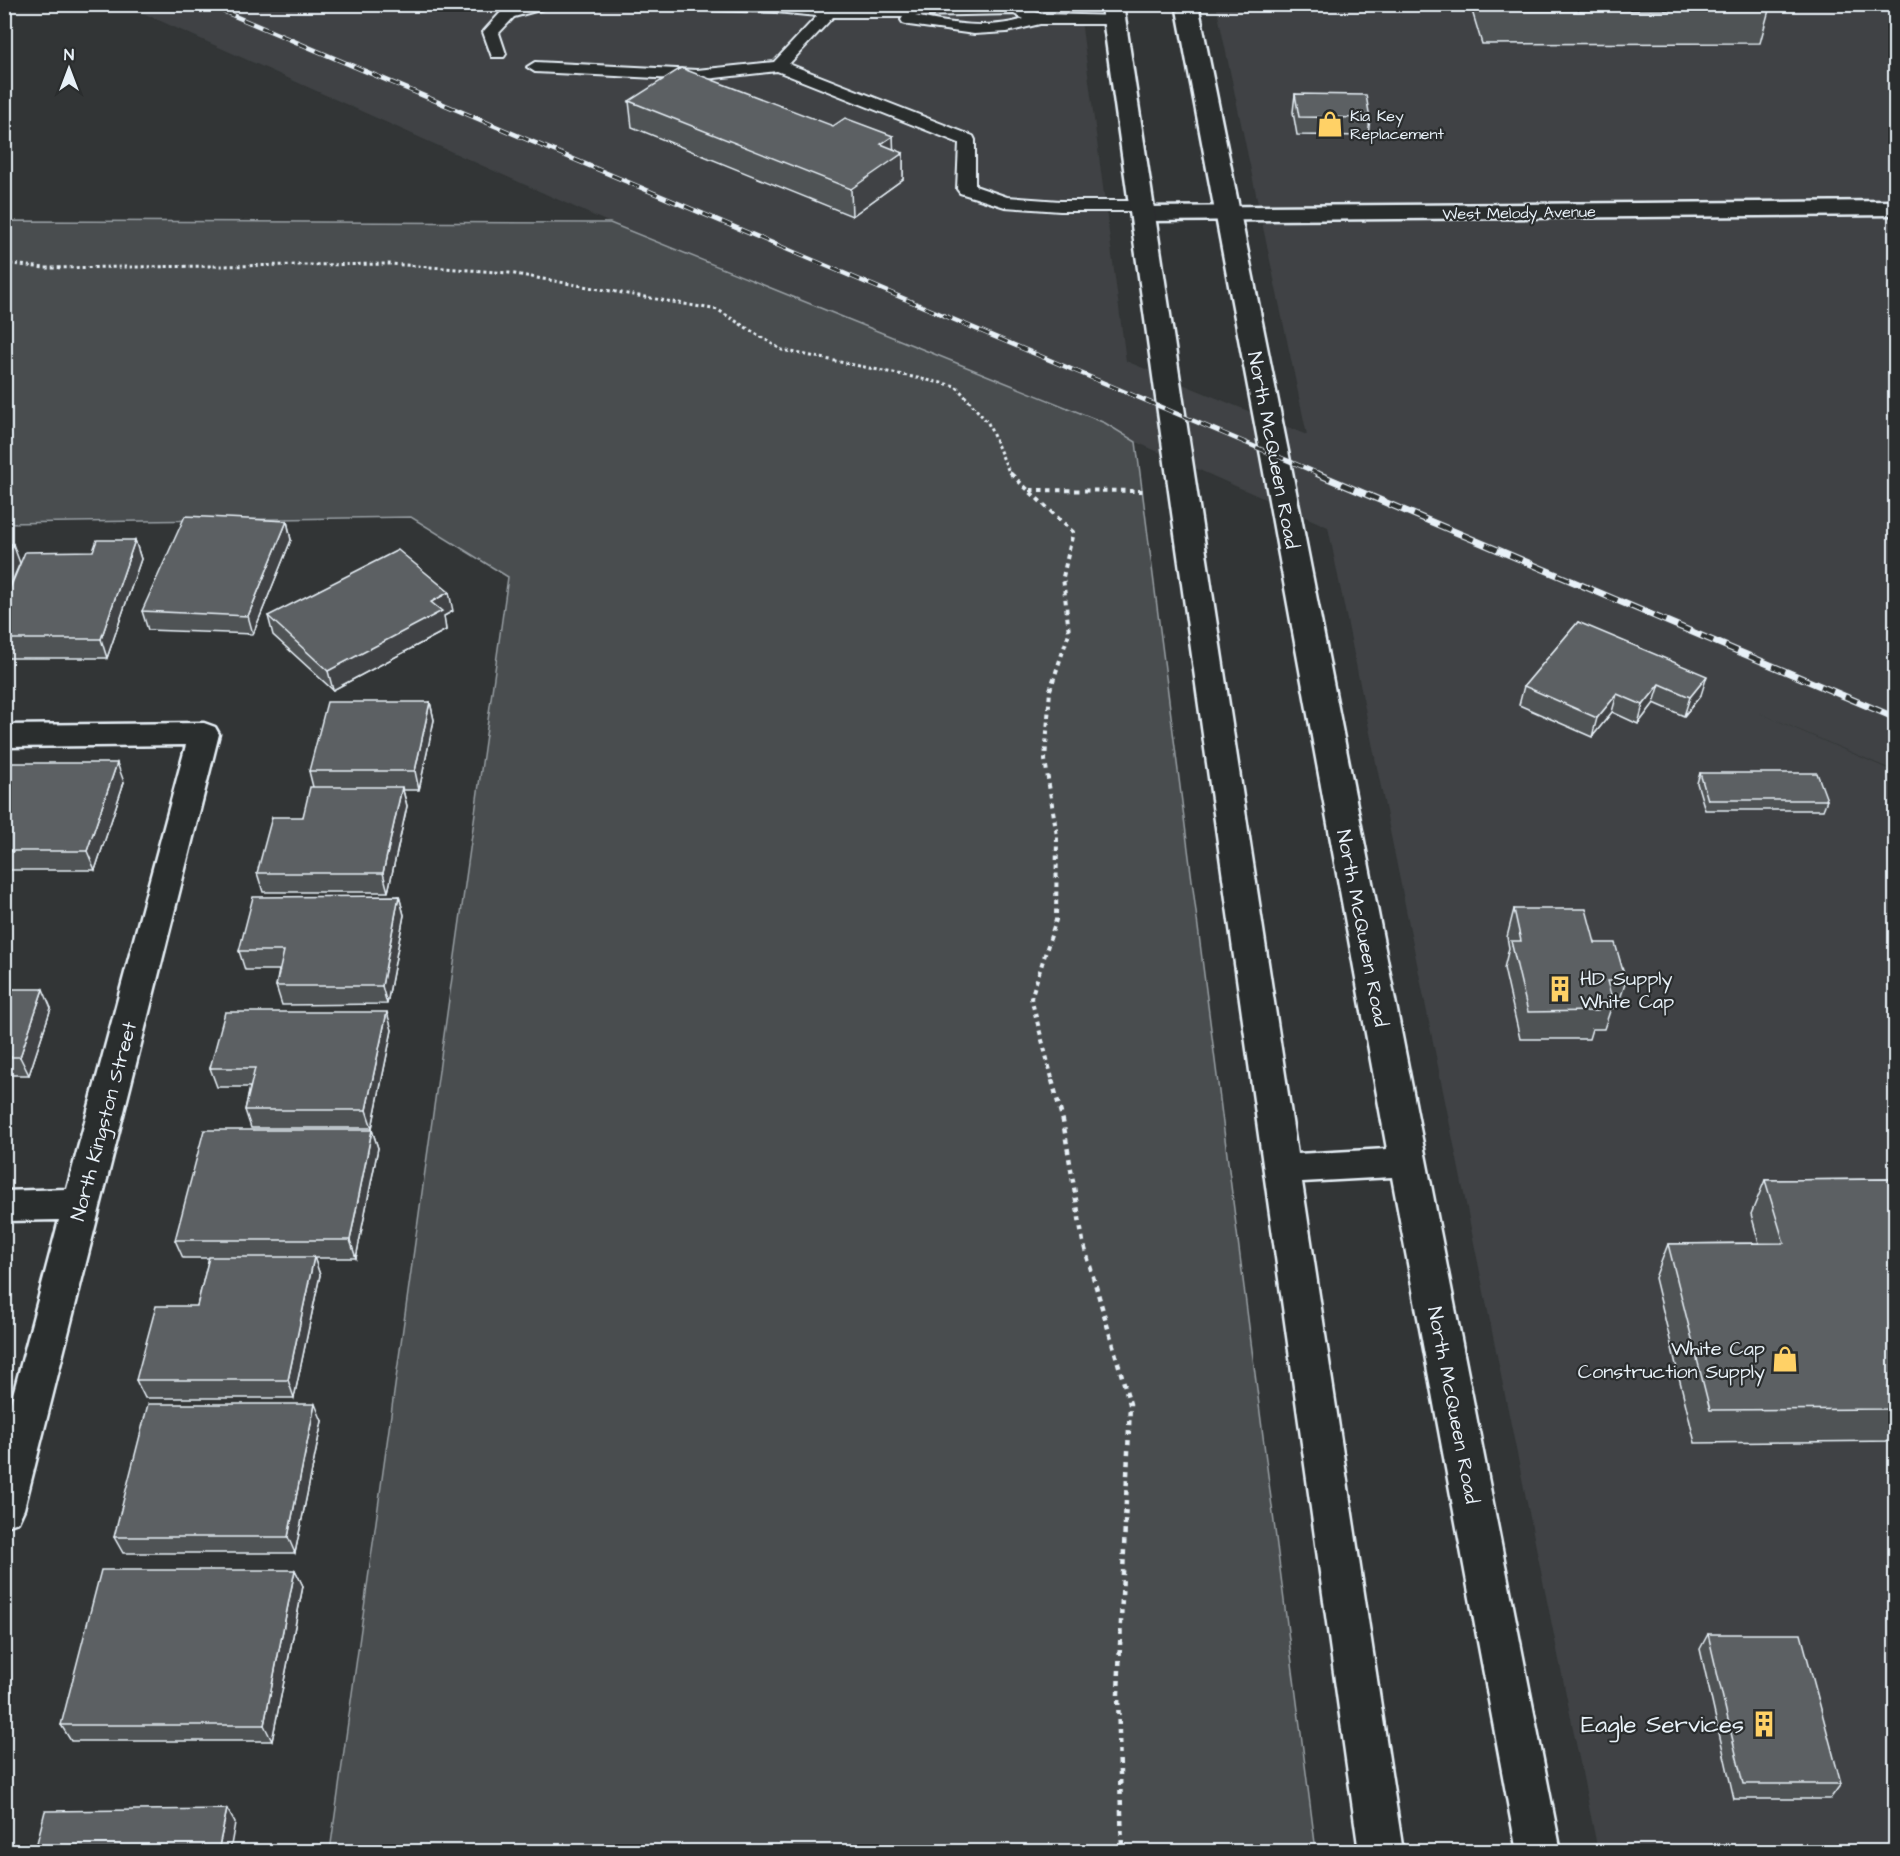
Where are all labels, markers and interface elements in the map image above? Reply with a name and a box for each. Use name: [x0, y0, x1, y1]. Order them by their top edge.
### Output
north arrow: [39, 39, 99, 99]
text: N: [64, 44, 74, 66]
place label: Kia Key Replacement: [1350, 105, 1445, 145]
shop icon: Kia Key Replacement: [1315, 109, 1345, 139]
street label: West Melody Avenue: [1442, 201, 1596, 226]
street label: North McQueen Road: [1240, 349, 1306, 551]
street label: North McQueen Road: [1329, 827, 1395, 1029]
place label: HD Supply White Cap: [1580, 965, 1674, 1016]
building icon: HD Supply White Cap: [1545, 974, 1575, 1004]
street label: North Kingston Street: [64, 1018, 145, 1224]
street label: North McQueen Road: [1420, 1304, 1486, 1506]
place label: White Cap Construction Supply: [1578, 1335, 1765, 1387]
shop icon: White Cap Construction Supply: [1770, 1344, 1800, 1374]
place label: Eagle Services: [1581, 1708, 1744, 1743]
building icon: Eagle Services: [1749, 1709, 1779, 1739]

